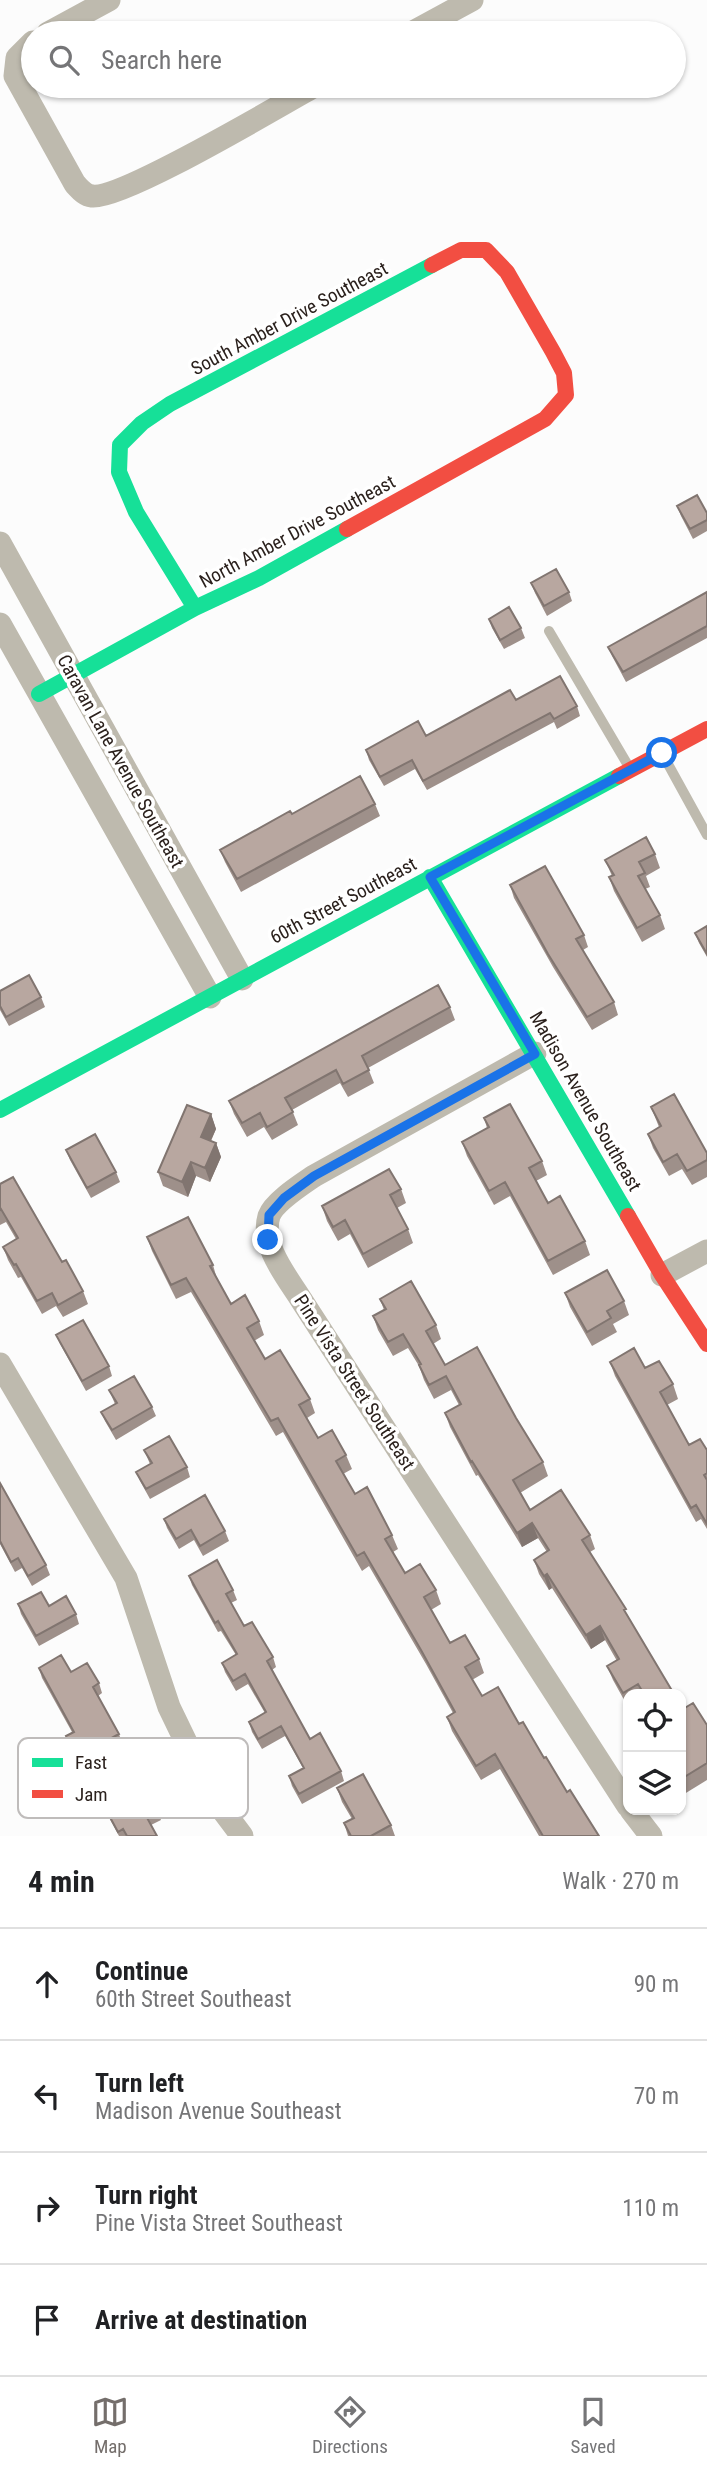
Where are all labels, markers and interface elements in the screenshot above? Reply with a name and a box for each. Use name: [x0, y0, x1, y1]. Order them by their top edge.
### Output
search box: [21, 21, 686, 98]
icon: search: [45, 41, 83, 79]
text: Search here: [101, 45, 222, 75]
street label: South Amber Drive Southeast: [187, 257, 391, 380]
street label: North Amber Drive Southeast: [195, 470, 399, 593]
street label: Caravan Lane Avenue Southeast: [52, 651, 189, 872]
route start: [646, 737, 677, 768]
street label: 60th Street Southeast: [266, 852, 420, 949]
street label: Madison Avenue Southeast: [525, 1007, 646, 1195]
route end: [252, 1224, 283, 1255]
street label: Pine Vista Street Southeast: [289, 1290, 420, 1474]
map controls: [623, 1689, 686, 1815]
button: locate: [623, 1689, 686, 1752]
legend: [18, 1738, 248, 1818]
text: Fast: [75, 1751, 107, 1774]
button: layers: [623, 1752, 686, 1815]
text: Jam: [75, 1783, 108, 1806]
text: 4 min: [28, 1864, 95, 1899]
text: Walk · 270 m: [562, 1868, 679, 1895]
text: Continue: [95, 1956, 188, 1986]
icon: ahead: [28, 1965, 66, 2003]
text: 90 m: [634, 1971, 679, 1998]
text: 60th Street Southeast: [95, 1986, 292, 2013]
text: Turn left: [95, 2068, 184, 2098]
icon: left: [28, 2077, 66, 2115]
text: 70 m: [634, 2083, 679, 2110]
text: Madison Avenue Southeast: [95, 2098, 342, 2125]
text: Turn right: [95, 2180, 197, 2210]
icon: right: [28, 2189, 66, 2227]
text: 110 m: [622, 2195, 679, 2222]
text: Pine Vista Street Southeast: [95, 2210, 343, 2237]
icon: arrive: [28, 2301, 66, 2339]
text: Arrive at destination: [95, 2305, 307, 2335]
tab: Map: [91, 2393, 129, 2458]
tab: Directions: [312, 2393, 388, 2458]
tab: Saved: [570, 2393, 616, 2458]

